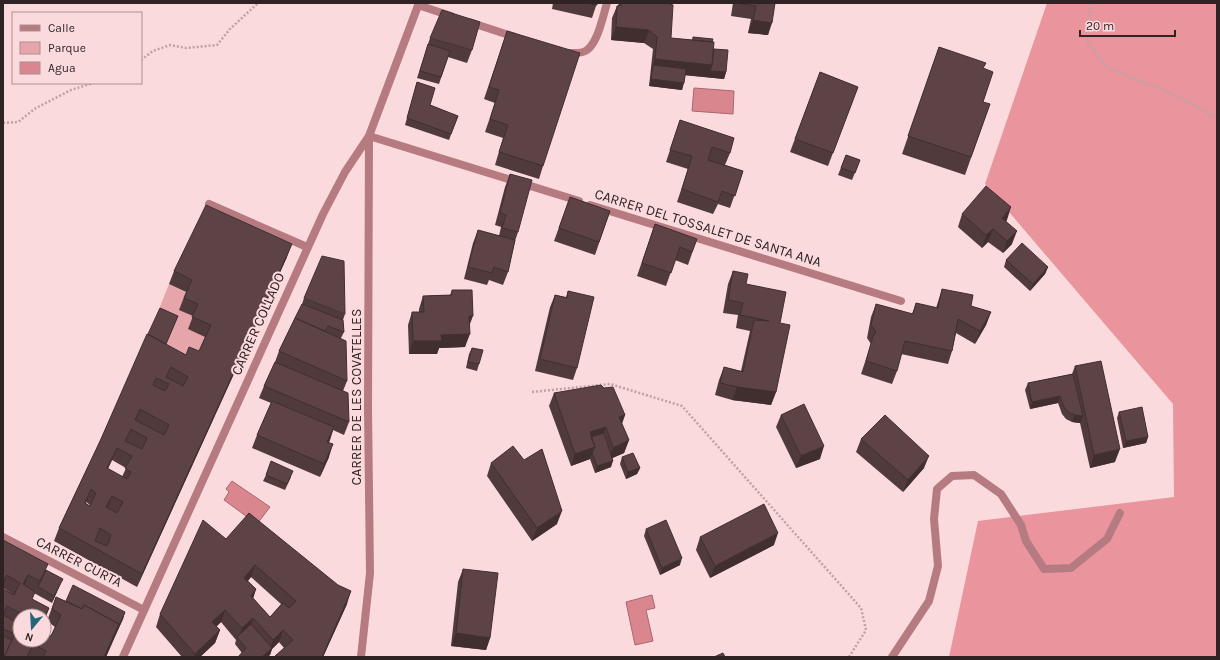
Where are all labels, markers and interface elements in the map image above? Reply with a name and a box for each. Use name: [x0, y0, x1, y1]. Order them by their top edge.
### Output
legend: [12, 12, 142, 84]
scale bar: [1080, 12, 1175, 38]
text: 20 m: [1086, 19, 1114, 33]
text: Calle: [48, 21, 75, 35]
text: Parque: [48, 41, 86, 55]
text: Agua: [48, 61, 76, 75]
street label: CARRER DEL TOSSALET DE SANTA ANA: [593, 185, 823, 271]
street label: CARRER COLLADO: [228, 270, 288, 378]
street label: CARRER DE LES COVATELLES: [348, 309, 365, 485]
street label: CARRER CURTA: [33, 533, 125, 591]
north arrow: [12, 608, 52, 648]
text: N: [23, 630, 35, 644]

